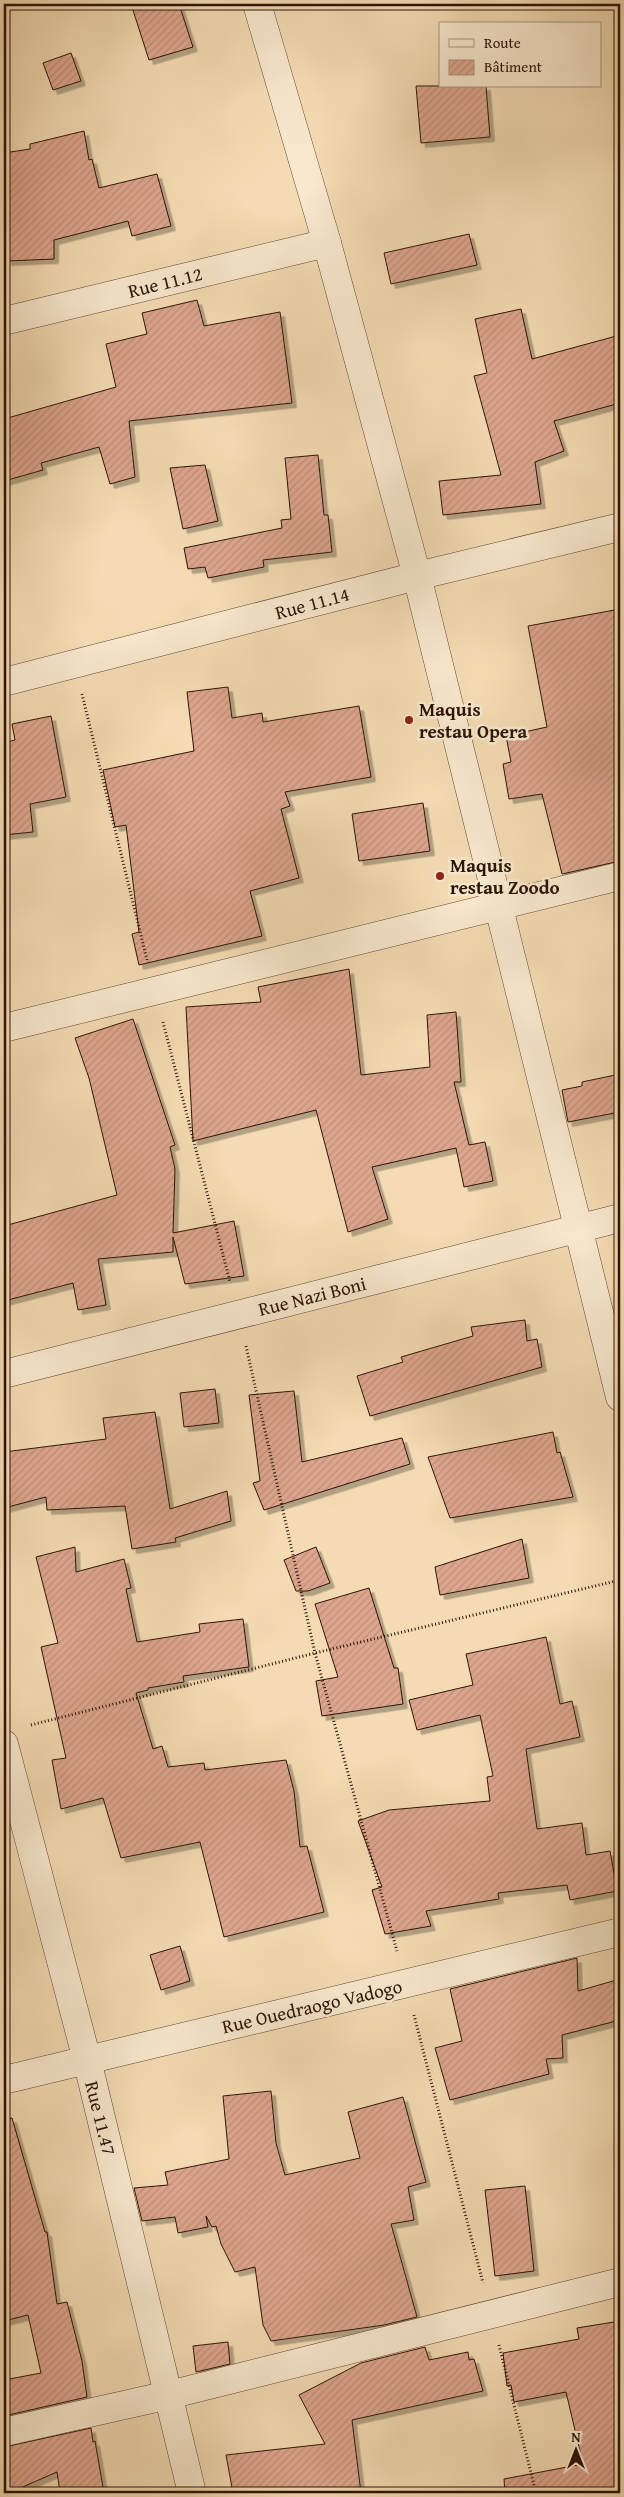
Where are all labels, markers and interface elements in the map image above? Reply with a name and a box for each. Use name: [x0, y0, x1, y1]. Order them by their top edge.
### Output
legend: [439, 22, 602, 88]
text: Route: [484, 32, 521, 53]
text: Bâtiment: [484, 56, 543, 77]
street label: Rue 11.12: [125, 259, 205, 305]
street label: Rue 11.14: [272, 580, 352, 626]
place label: Maquis restau Opera: [419, 695, 528, 745]
marker: Maquis restau Opera: [403, 714, 415, 726]
place label: Maquis restau Zoodo: [450, 851, 560, 901]
marker: Maquis restau Zoodo: [434, 870, 446, 882]
street label: Rue Nazi Boni: [255, 1269, 369, 1323]
street label: Rue Ouedraogo Vadogo: [219, 1972, 405, 2040]
street label: Rue 11.47: [78, 2078, 124, 2158]
north arrow: [552, 2424, 602, 2474]
text: N: [571, 2427, 581, 2447]

